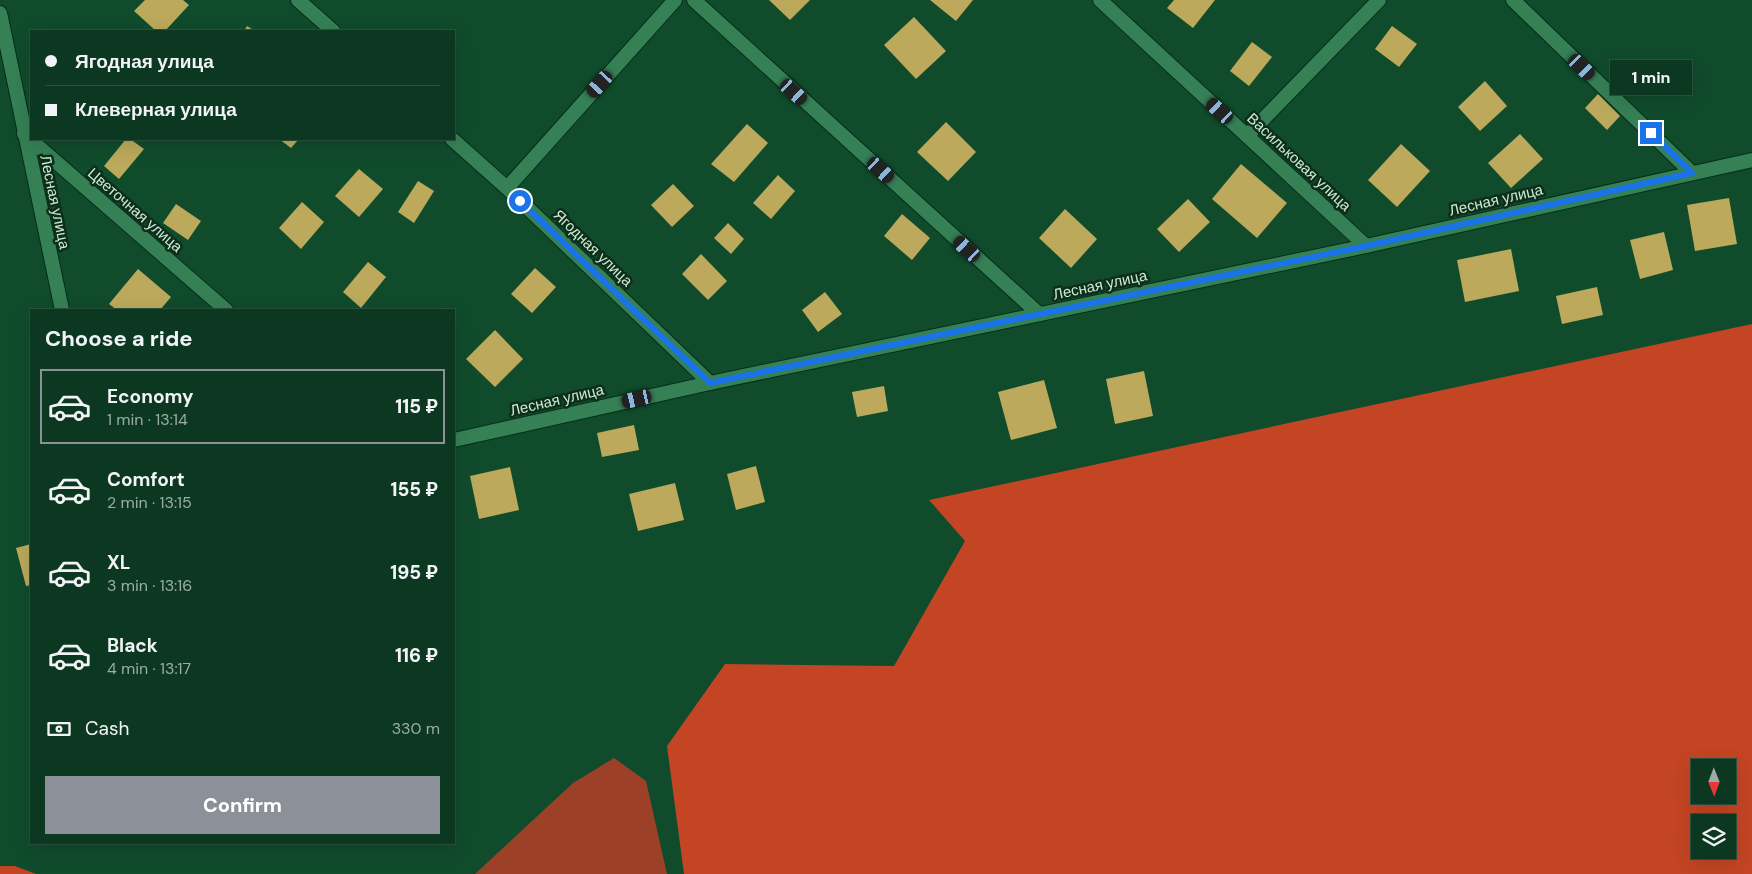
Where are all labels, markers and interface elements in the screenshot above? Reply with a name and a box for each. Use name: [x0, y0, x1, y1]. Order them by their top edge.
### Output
text: Ягодная улица: [75, 49, 214, 74]
car: [1566, 51, 1598, 83]
callout: 1 min: [1610, 61, 1692, 96]
text: 1 min: [1631, 67, 1671, 88]
car: [584, 68, 615, 100]
car: [777, 76, 810, 108]
car: [1203, 95, 1236, 127]
text: Клеверная улица: [75, 97, 237, 122]
street label: Васильковая улица: [1243, 109, 1356, 216]
route end: [1640, 122, 1662, 144]
street label: Лесная улица: [35, 153, 75, 252]
car: [864, 154, 897, 186]
street label: Цветочная улица: [83, 163, 187, 257]
street label: Лесная улица: [1447, 179, 1545, 221]
route start: [509, 190, 531, 212]
street label: Ягодная улица: [549, 205, 637, 291]
car: [950, 233, 983, 265]
street label: Лесная улица: [1051, 265, 1150, 305]
text: Choose a ride: [45, 324, 193, 353]
street label: Лесная улица: [508, 379, 606, 421]
icon: car: [47, 384, 92, 429]
text: Economy: [107, 384, 194, 409]
car: [620, 388, 653, 410]
text: 115 ₽: [395, 394, 438, 419]
text: 1 min · 13:14: [107, 409, 188, 430]
icon: car: [47, 467, 92, 512]
text: Comfort: [107, 467, 185, 492]
text: 155 ₽: [390, 477, 438, 502]
text: 2 min · 13:15: [107, 492, 192, 513]
icon: car: [47, 550, 92, 595]
text: XL: [107, 550, 130, 575]
text: 195 ₽: [390, 560, 438, 585]
text: 3 min · 13:16: [107, 575, 192, 596]
icon: car: [47, 633, 92, 678]
text: Black: [107, 633, 158, 658]
text: 116 ₽: [395, 643, 438, 668]
text: 4 min · 13:17: [107, 658, 191, 679]
icon: cash: [45, 715, 73, 743]
text: Cash: [85, 716, 129, 741]
text: 330 m: [392, 718, 440, 739]
north arrow: [1691, 759, 1736, 804]
map controls: [1691, 759, 1736, 859]
button: Confirm: [45, 776, 440, 834]
button: layers: [1691, 814, 1736, 859]

